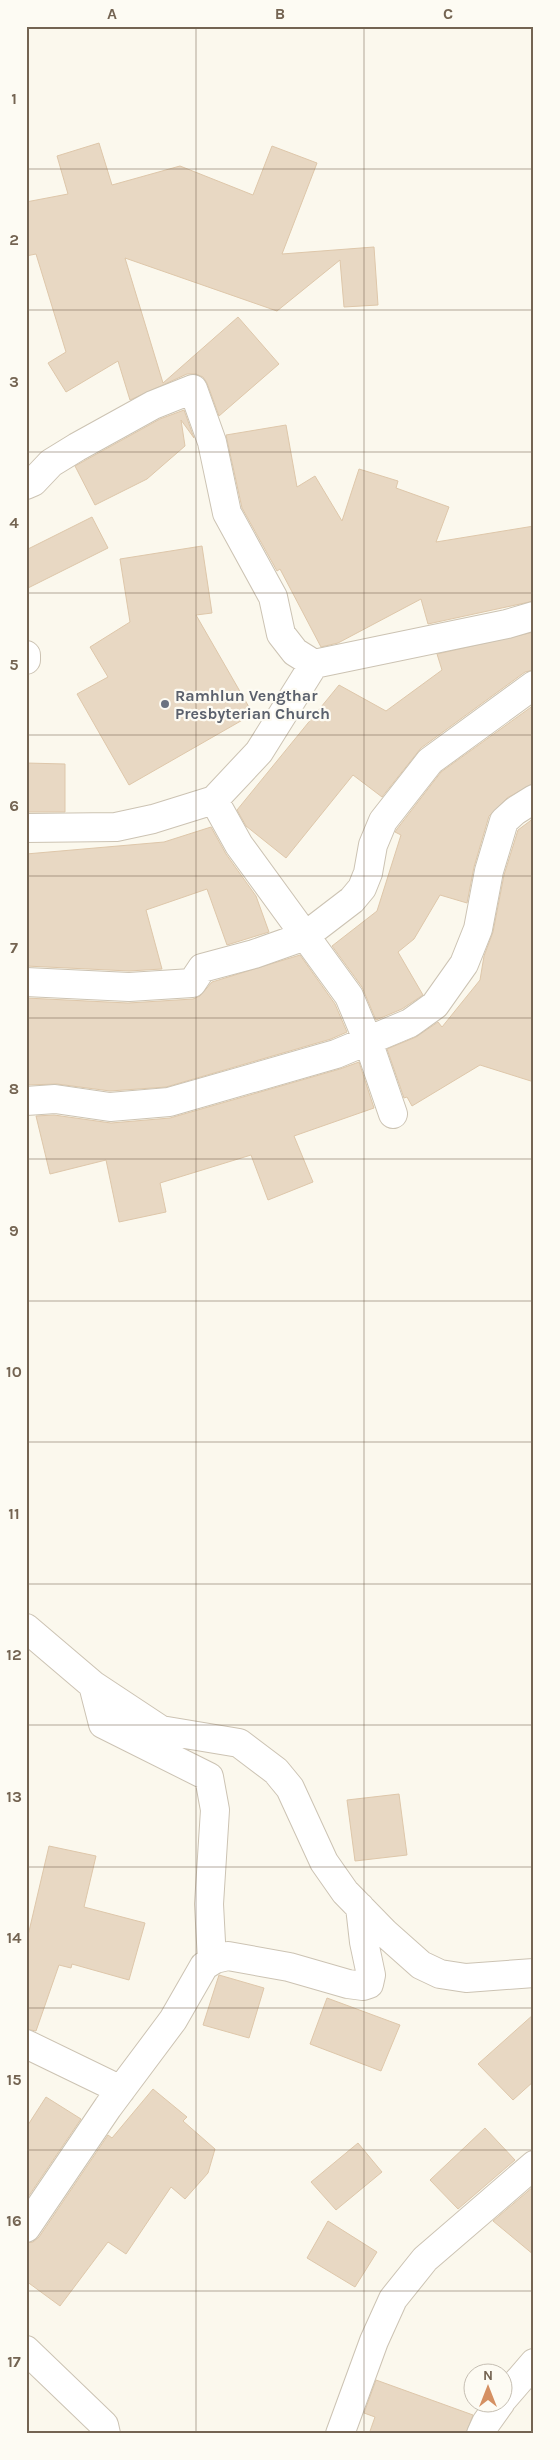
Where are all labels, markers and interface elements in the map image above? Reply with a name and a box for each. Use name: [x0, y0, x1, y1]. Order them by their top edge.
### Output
text: A: [107, 4, 117, 23]
text: B: [275, 4, 285, 23]
text: C: [443, 4, 453, 23]
text: 1: [11, 89, 17, 108]
text: 2: [9, 230, 19, 249]
text: 3: [9, 372, 19, 391]
text: 4: [9, 513, 19, 532]
text: 5: [9, 655, 19, 674]
place label: Ramhlun Vengthar Presbyterian Church: [175, 686, 330, 723]
marker: Ramhlun Vengthar Presbyterian Church: [159, 698, 171, 710]
text: 6: [9, 796, 19, 815]
text: 7: [10, 938, 18, 957]
text: 8: [9, 1079, 19, 1098]
text: 9: [9, 1221, 19, 1240]
text: 10: [6, 1362, 22, 1381]
text: 11: [8, 1504, 20, 1523]
text: 12: [6, 1645, 22, 1664]
text: 13: [6, 1787, 22, 1806]
text: 14: [6, 1928, 22, 1947]
text: 15: [6, 2070, 22, 2089]
text: 16: [6, 2211, 22, 2230]
text: 17: [7, 2352, 21, 2371]
north arrow: [462, 2362, 512, 2412]
text: N: [483, 2367, 493, 2384]

